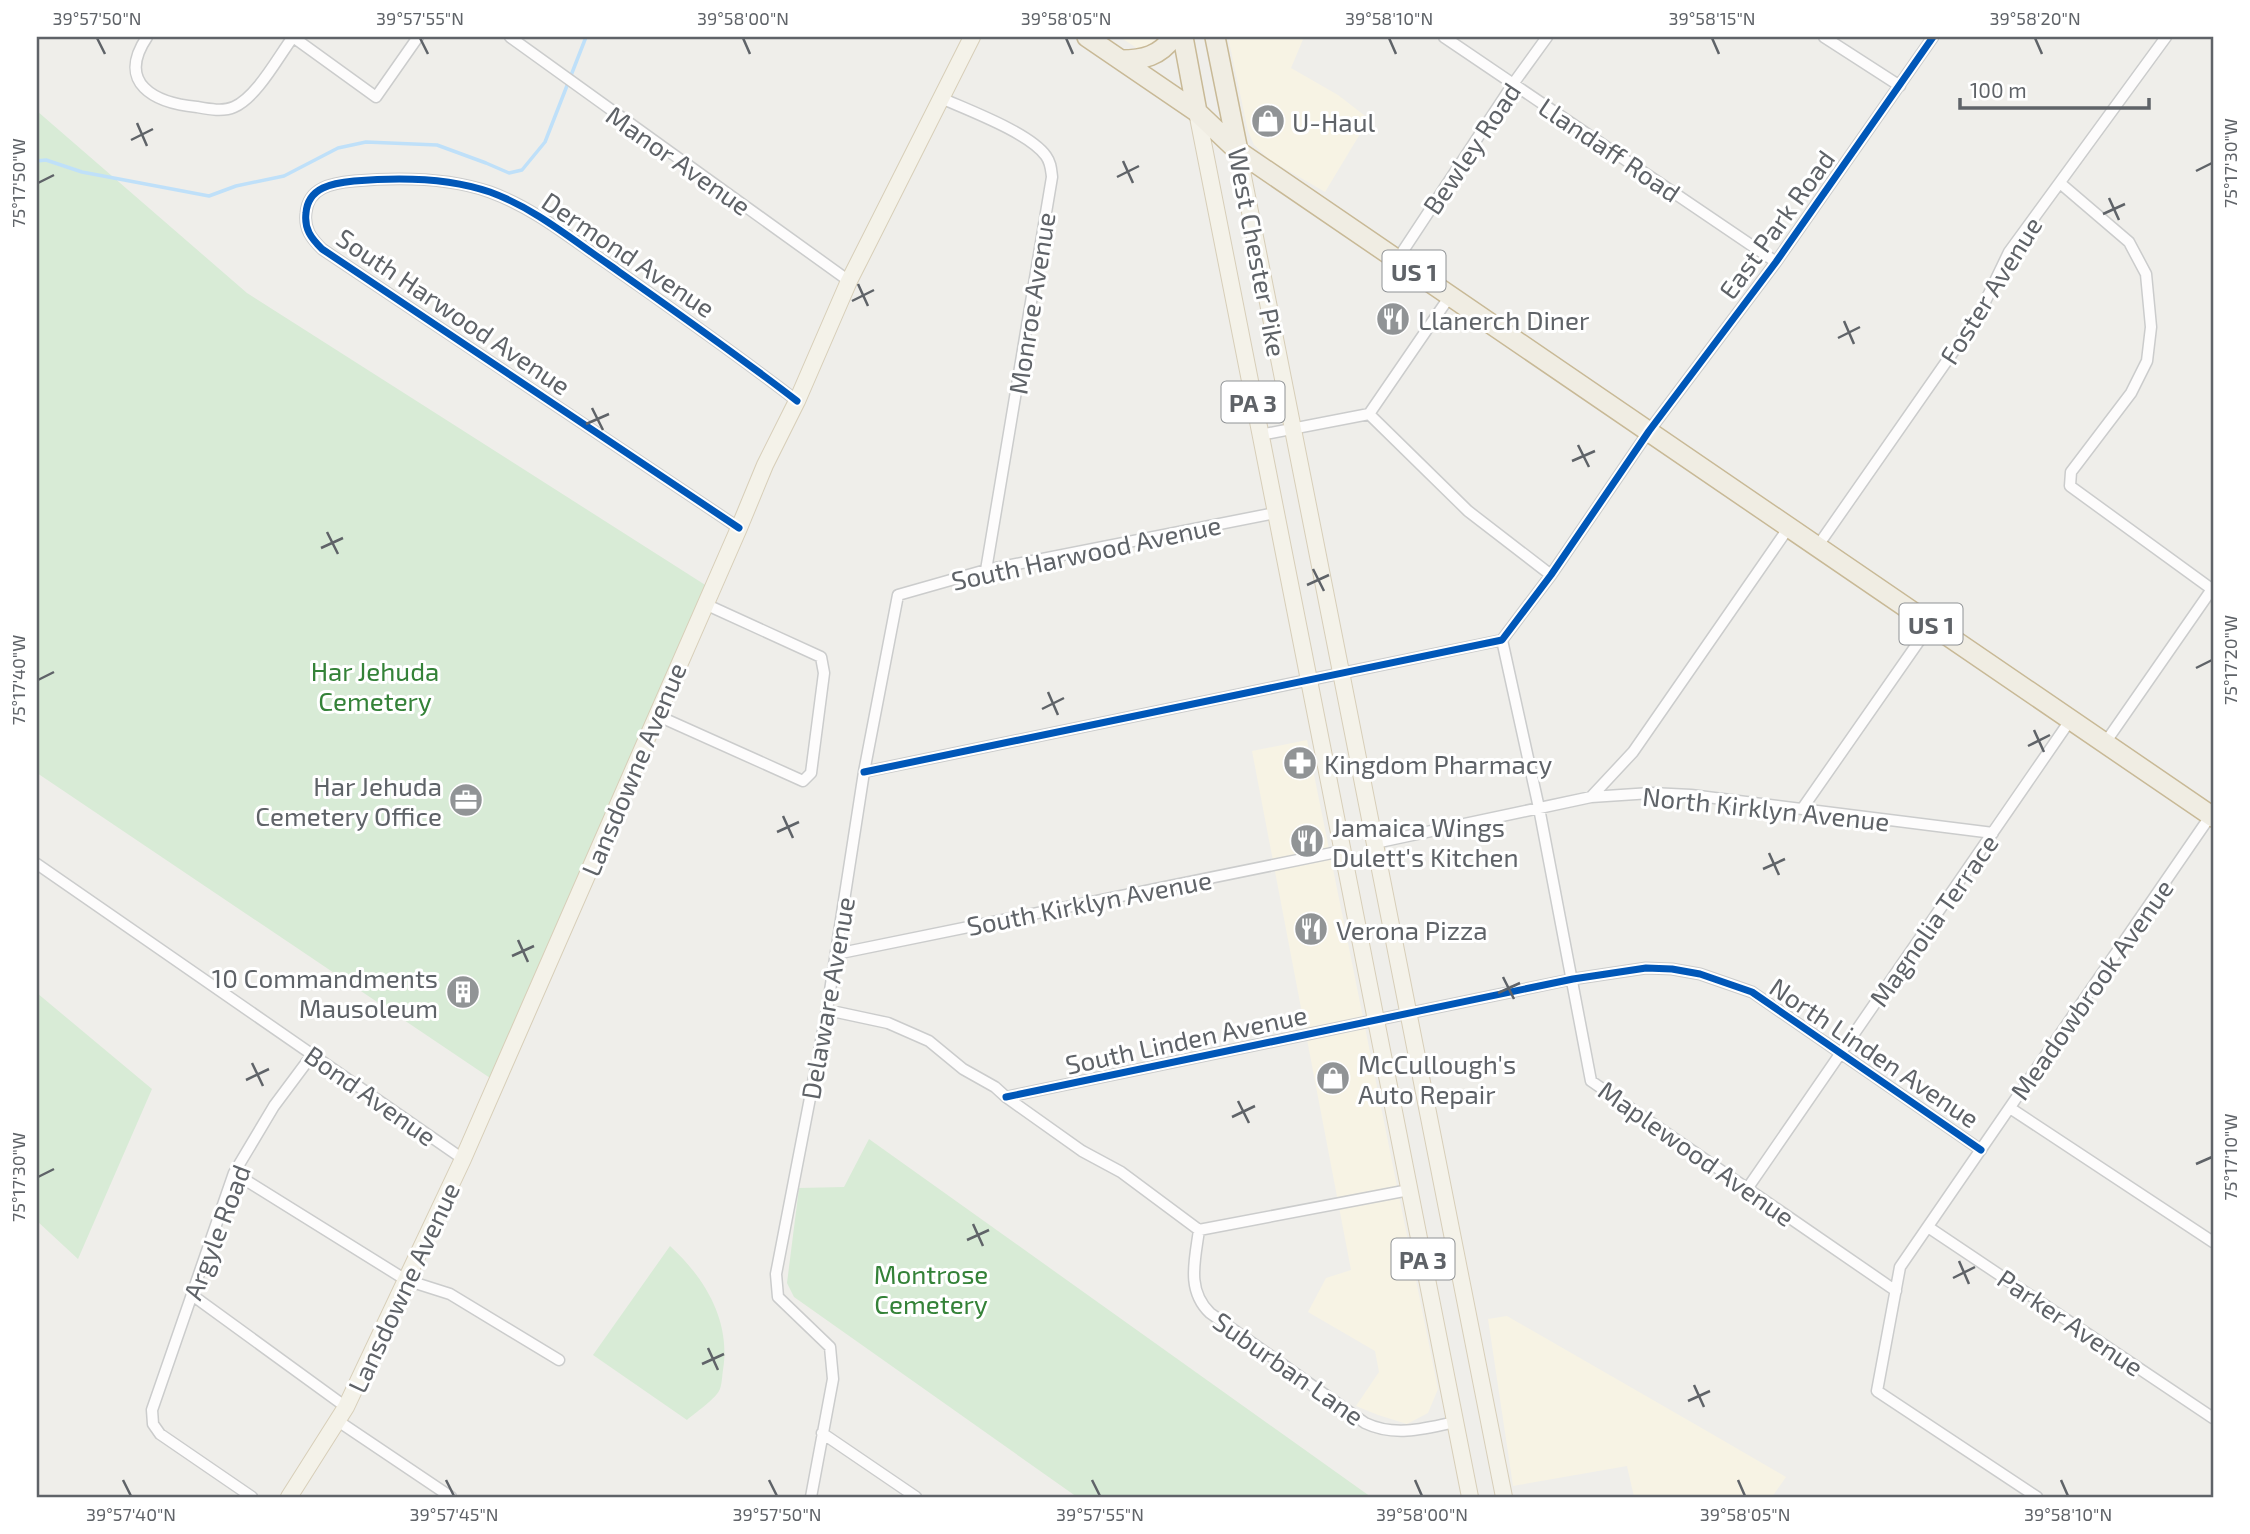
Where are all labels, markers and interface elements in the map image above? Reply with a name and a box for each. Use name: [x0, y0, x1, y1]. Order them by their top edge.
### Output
text: 39°57'50"N: [52, 7, 142, 29]
text: 39°57'55"N: [376, 7, 464, 29]
text: 39°58'00"N: [697, 7, 789, 29]
text: 39°58'05"N: [1021, 7, 1111, 29]
text: 39°58'10"N: [1345, 7, 1433, 29]
text: 39°58'15"N: [1668, 7, 1756, 29]
text: 39°58'20"N: [1989, 7, 2081, 29]
scale bar: [1960, 66, 2148, 110]
street label: Bewley Road: [1416, 76, 1526, 220]
text: 100 m: [1970, 77, 2027, 102]
street label: Llandaff Road: [1533, 90, 1687, 208]
street label: Manor Avenue: [601, 99, 757, 221]
shop icon: U-Haul: [1249, 102, 1287, 140]
place label: U-Haul: [1292, 106, 1375, 137]
text: 75°17'30"W: [2219, 118, 2241, 208]
text: 75°17'50"W: [7, 138, 29, 228]
street label: East Park Road: [1712, 144, 1840, 304]
street label: West Chester Pike: [1223, 145, 1293, 359]
street label: Dermond Avenue: [537, 185, 721, 323]
street label: Monroe Avenue: [1001, 210, 1061, 396]
street label: Foster Avenue: [1932, 211, 2048, 369]
street label: South Harwood Avenue: [331, 221, 577, 401]
road number: US 1: [1382, 250, 1446, 292]
restaurant icon: Llanerch Diner: [1374, 300, 1412, 338]
place label: Llanerch Diner: [1418, 304, 1589, 335]
road number: PA 3: [1222, 382, 1284, 422]
street label: South Harwood Avenue: [948, 508, 1224, 596]
road number: US 1: [1899, 604, 1962, 644]
text: 75°17'20"W: [2219, 615, 2241, 705]
text: 75°17'40"W: [7, 635, 29, 725]
park label: Har Jehuda Cemetery: [311, 655, 439, 716]
street label: Lansdowne Avenue: [574, 658, 692, 880]
pharmacy icon: Kingdom Pharmacy: [1281, 744, 1319, 782]
place label: Kingdom Pharmacy: [1324, 748, 1552, 779]
place label: Har Jehuda Cemetery Office: [255, 770, 442, 831]
street label: North Kirklyn Avenue: [1641, 780, 1891, 836]
office icon: Har Jehuda Cemetery Office: [447, 781, 485, 819]
place label: Jamaica Wings Dulett's Kitchen: [1332, 811, 1519, 872]
restaurant icon: Jamaica Wings Dulett's Kitchen: [1288, 822, 1326, 860]
street label: Magnolia Terrace: [1862, 828, 2004, 1012]
street label: South Kirklyn Avenue: [964, 863, 1214, 941]
street label: Meadowbrook Avenue: [2003, 873, 2179, 1105]
street label: Delaware Avenue: [794, 894, 860, 1102]
restaurant icon: Verona Pizza: [1292, 910, 1330, 948]
place label: Verona Pizza: [1336, 914, 1487, 945]
place label: 10 Commandments Mausoleum: [212, 962, 438, 1023]
street label: North Linden Avenue: [1765, 971, 1985, 1133]
building icon: 10 Commandments Mausoleum: [444, 973, 482, 1011]
street label: South Linden Avenue: [1062, 998, 1310, 1080]
street label: Bond Avenue: [299, 1038, 443, 1152]
place label: McCullough's Auto Repair: [1358, 1048, 1516, 1109]
shop icon: McCullough's Auto Repair: [1314, 1059, 1352, 1097]
street label: Maplewood Avenue: [1593, 1074, 1801, 1232]
text: 75°17'10"W: [2219, 1114, 2241, 1200]
text: 75°17'30"W: [7, 1132, 29, 1222]
street label: Argyle Road: [176, 1160, 256, 1304]
street label: Lansdowne Avenue: [341, 1177, 465, 1397]
road number: PA 3: [1392, 1238, 1454, 1280]
park label: Montrose Cemetery: [874, 1258, 988, 1319]
street label: Parker Avenue: [1992, 1262, 2150, 1382]
street label: Suburban Lane: [1208, 1305, 1370, 1431]
text: 39°57'40"N: [86, 1503, 176, 1525]
text: 39°57'45"N: [410, 1503, 498, 1525]
text: 39°57'50"N: [732, 1503, 822, 1525]
text: 39°57'55"N: [1056, 1503, 1144, 1525]
text: 39°58'00"N: [1376, 1503, 1468, 1525]
text: 39°58'05"N: [1700, 1503, 1790, 1525]
text: 39°58'10"N: [2024, 1503, 2112, 1525]

